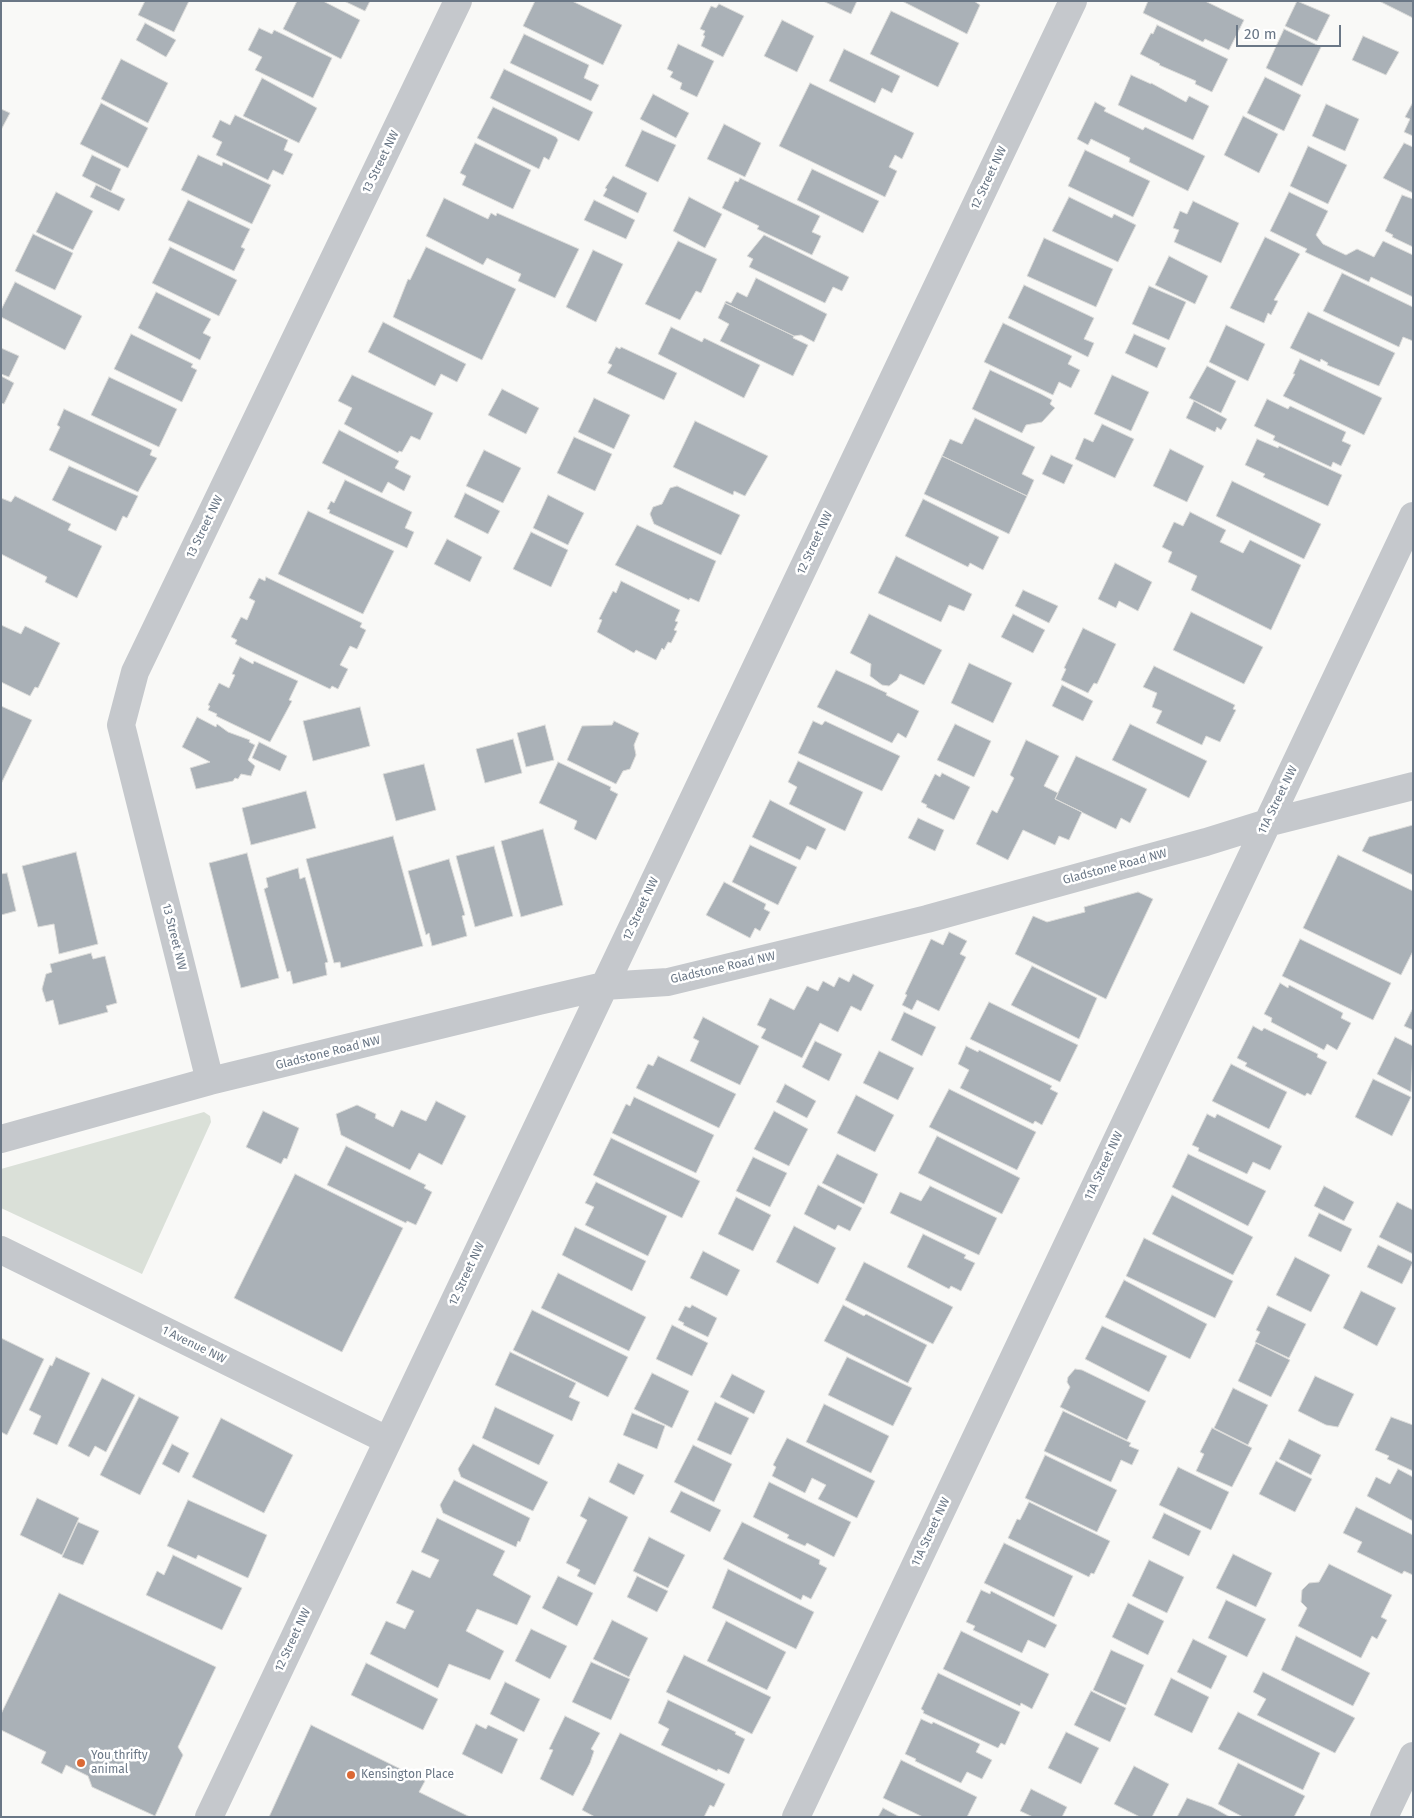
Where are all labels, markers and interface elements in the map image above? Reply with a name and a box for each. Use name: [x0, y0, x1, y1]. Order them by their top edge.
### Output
scale bar: [1239, 15, 1344, 47]
text: 20 m: [1244, 25, 1277, 43]
street label: 13 Street NW: [360, 128, 402, 196]
street label: 12 Street NW: [968, 144, 1010, 212]
street label: 13 Street NW: [184, 493, 226, 561]
street label: 12 Street NW: [794, 509, 836, 577]
street label: 11A Street NW: [1255, 764, 1301, 836]
street label: Gladstone Road NW: [1061, 846, 1169, 888]
street label: 12 Street NW: [620, 875, 662, 943]
street label: 13 Street NW: [159, 902, 189, 972]
street label: Gladstone Road NW: [669, 949, 777, 987]
street label: Gladstone Road NW: [274, 1033, 382, 1073]
street label: 11A Street NW: [1082, 1129, 1126, 1203]
street label: 12 Street NW: [446, 1240, 488, 1308]
street label: 1 Avenue NW: [160, 1323, 228, 1367]
street label: 11A Street NW: [909, 1495, 953, 1569]
street label: 12 Street NW: [272, 1606, 314, 1674]
place label: You thrifty animal: [91, 1749, 148, 1777]
marker: You thrifty animal: [75, 1757, 87, 1769]
place label: Kensington Place: [361, 1768, 454, 1782]
marker: Kensington Place: [345, 1769, 357, 1781]

